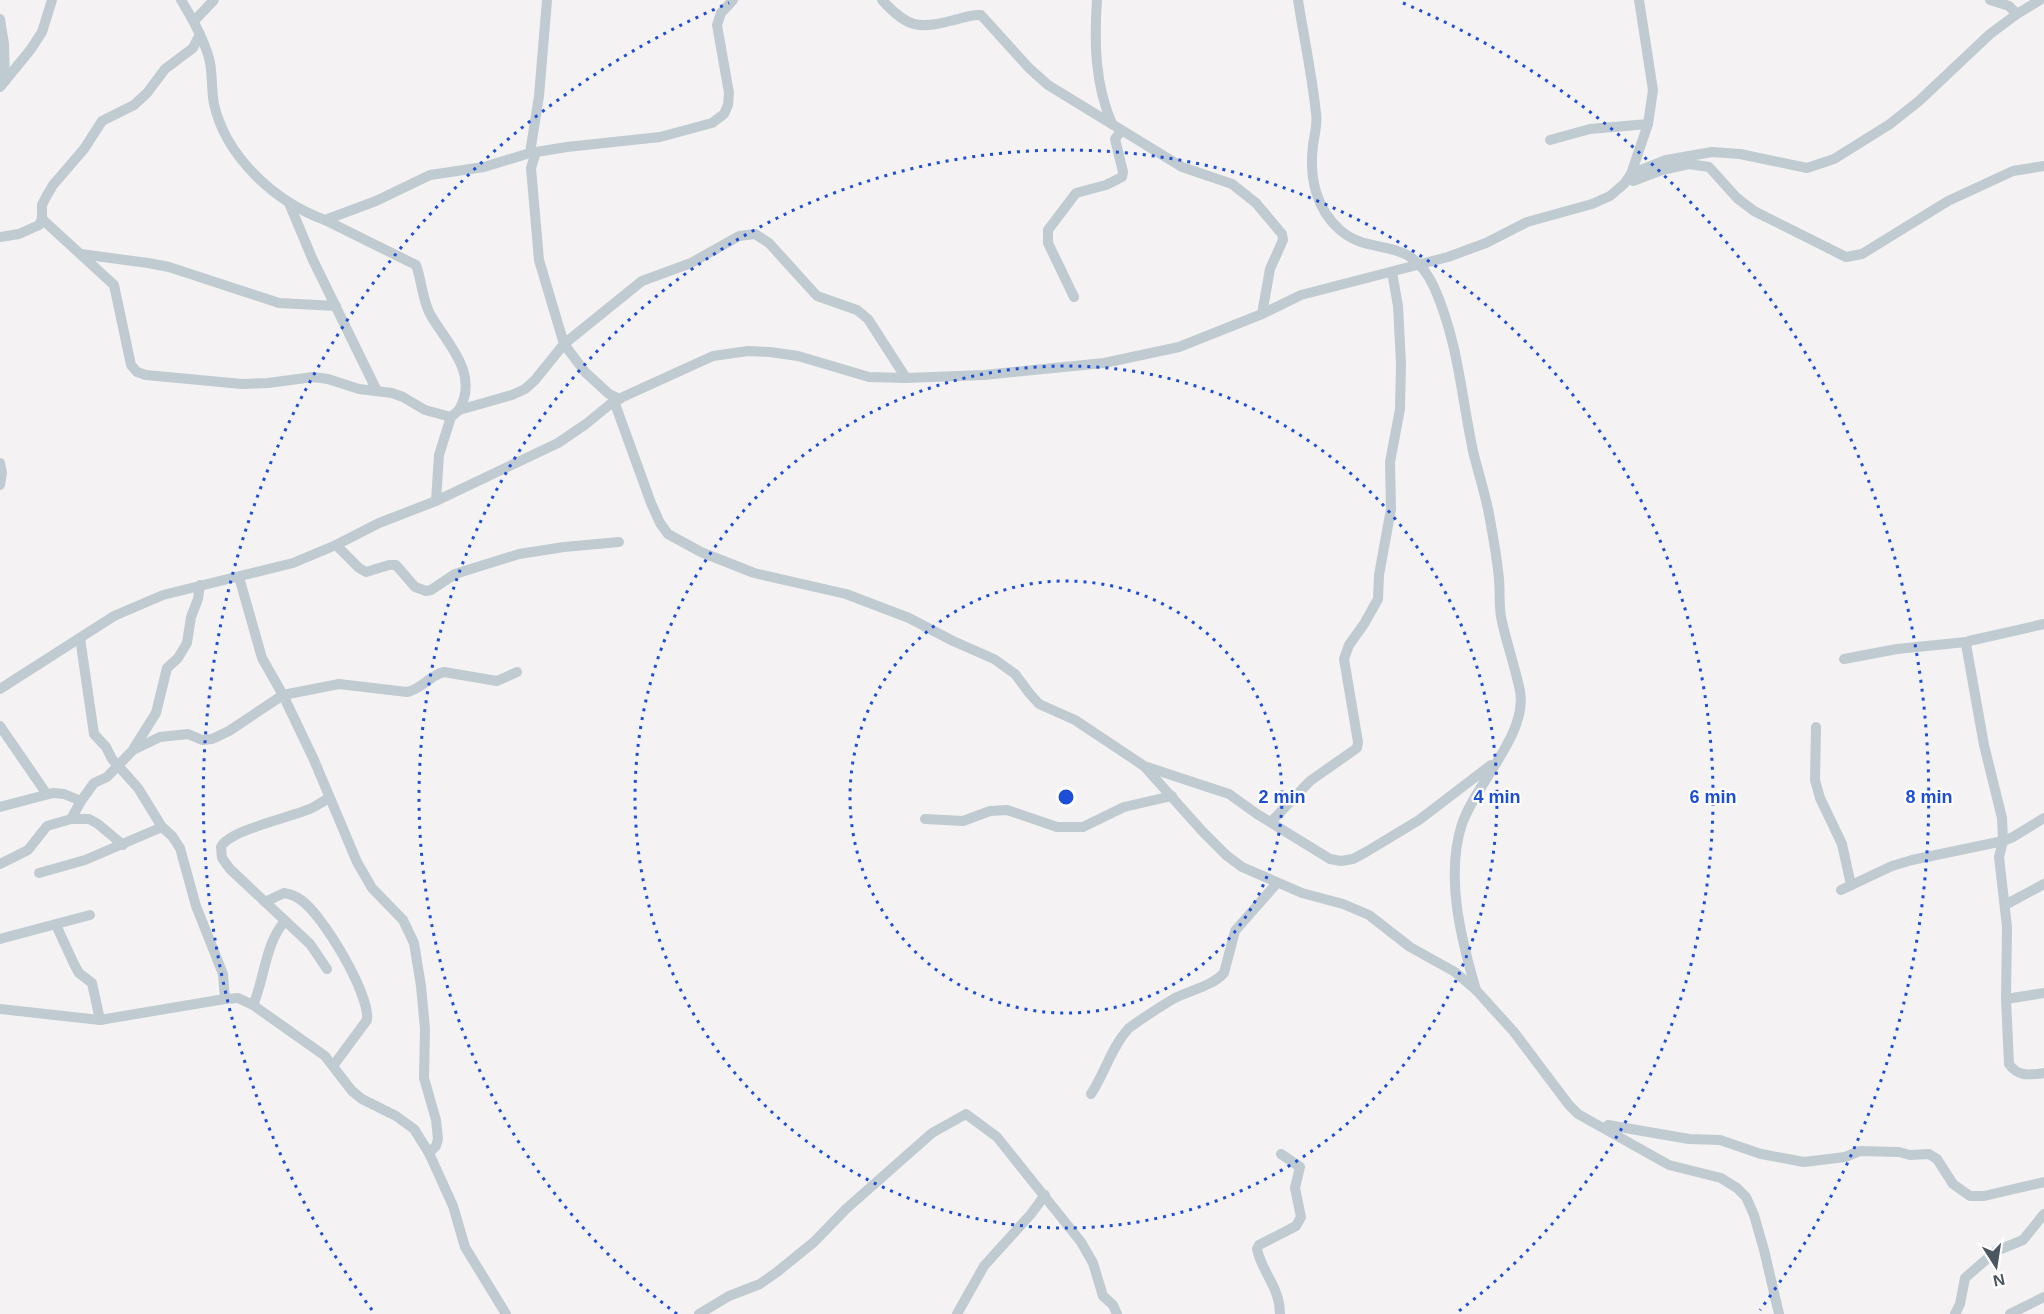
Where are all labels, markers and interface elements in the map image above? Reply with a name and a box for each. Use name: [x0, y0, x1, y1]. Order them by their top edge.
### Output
centre of rings: [1056, 787, 1076, 807]
text: 2 min: [1258, 787, 1306, 807]
text: 4 min: [1473, 787, 1521, 807]
text: 6 min: [1689, 787, 1737, 807]
text: 8 min: [1905, 787, 1953, 807]
north arrow: [1966, 1236, 2026, 1296]
text: N: [1992, 1271, 2006, 1290]

